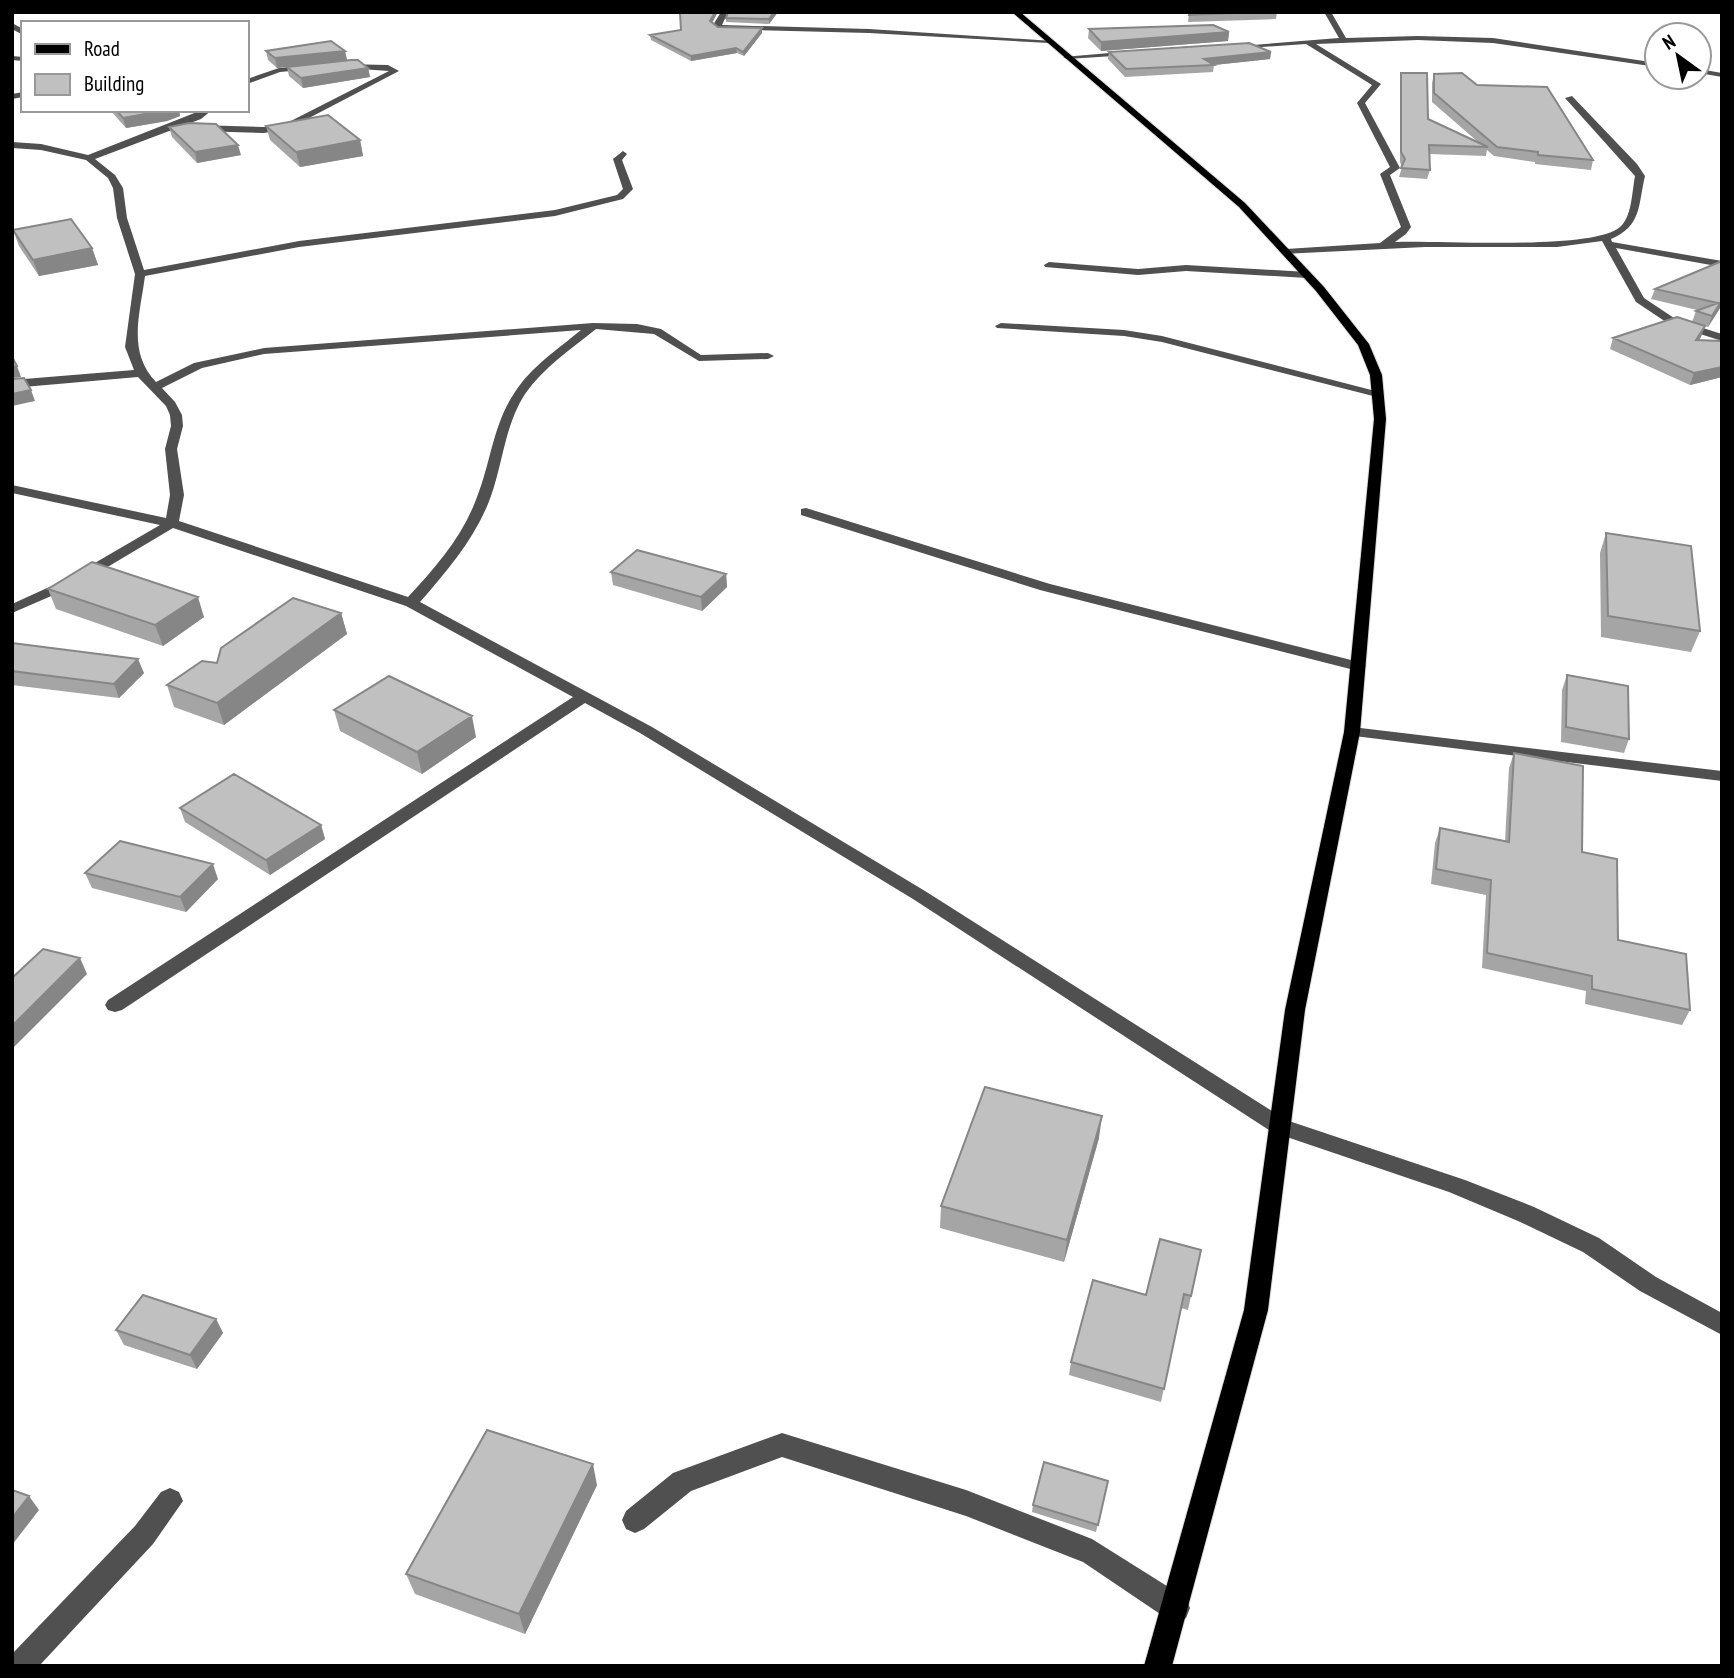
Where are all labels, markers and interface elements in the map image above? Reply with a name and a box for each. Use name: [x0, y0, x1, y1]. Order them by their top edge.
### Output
legend: [21, 21, 248, 112]
north arrow: [1643, 21, 1713, 91]
text: N: [1658, 29, 1680, 55]
text: Road: [84, 35, 120, 62]
text: Building: [84, 70, 144, 97]

